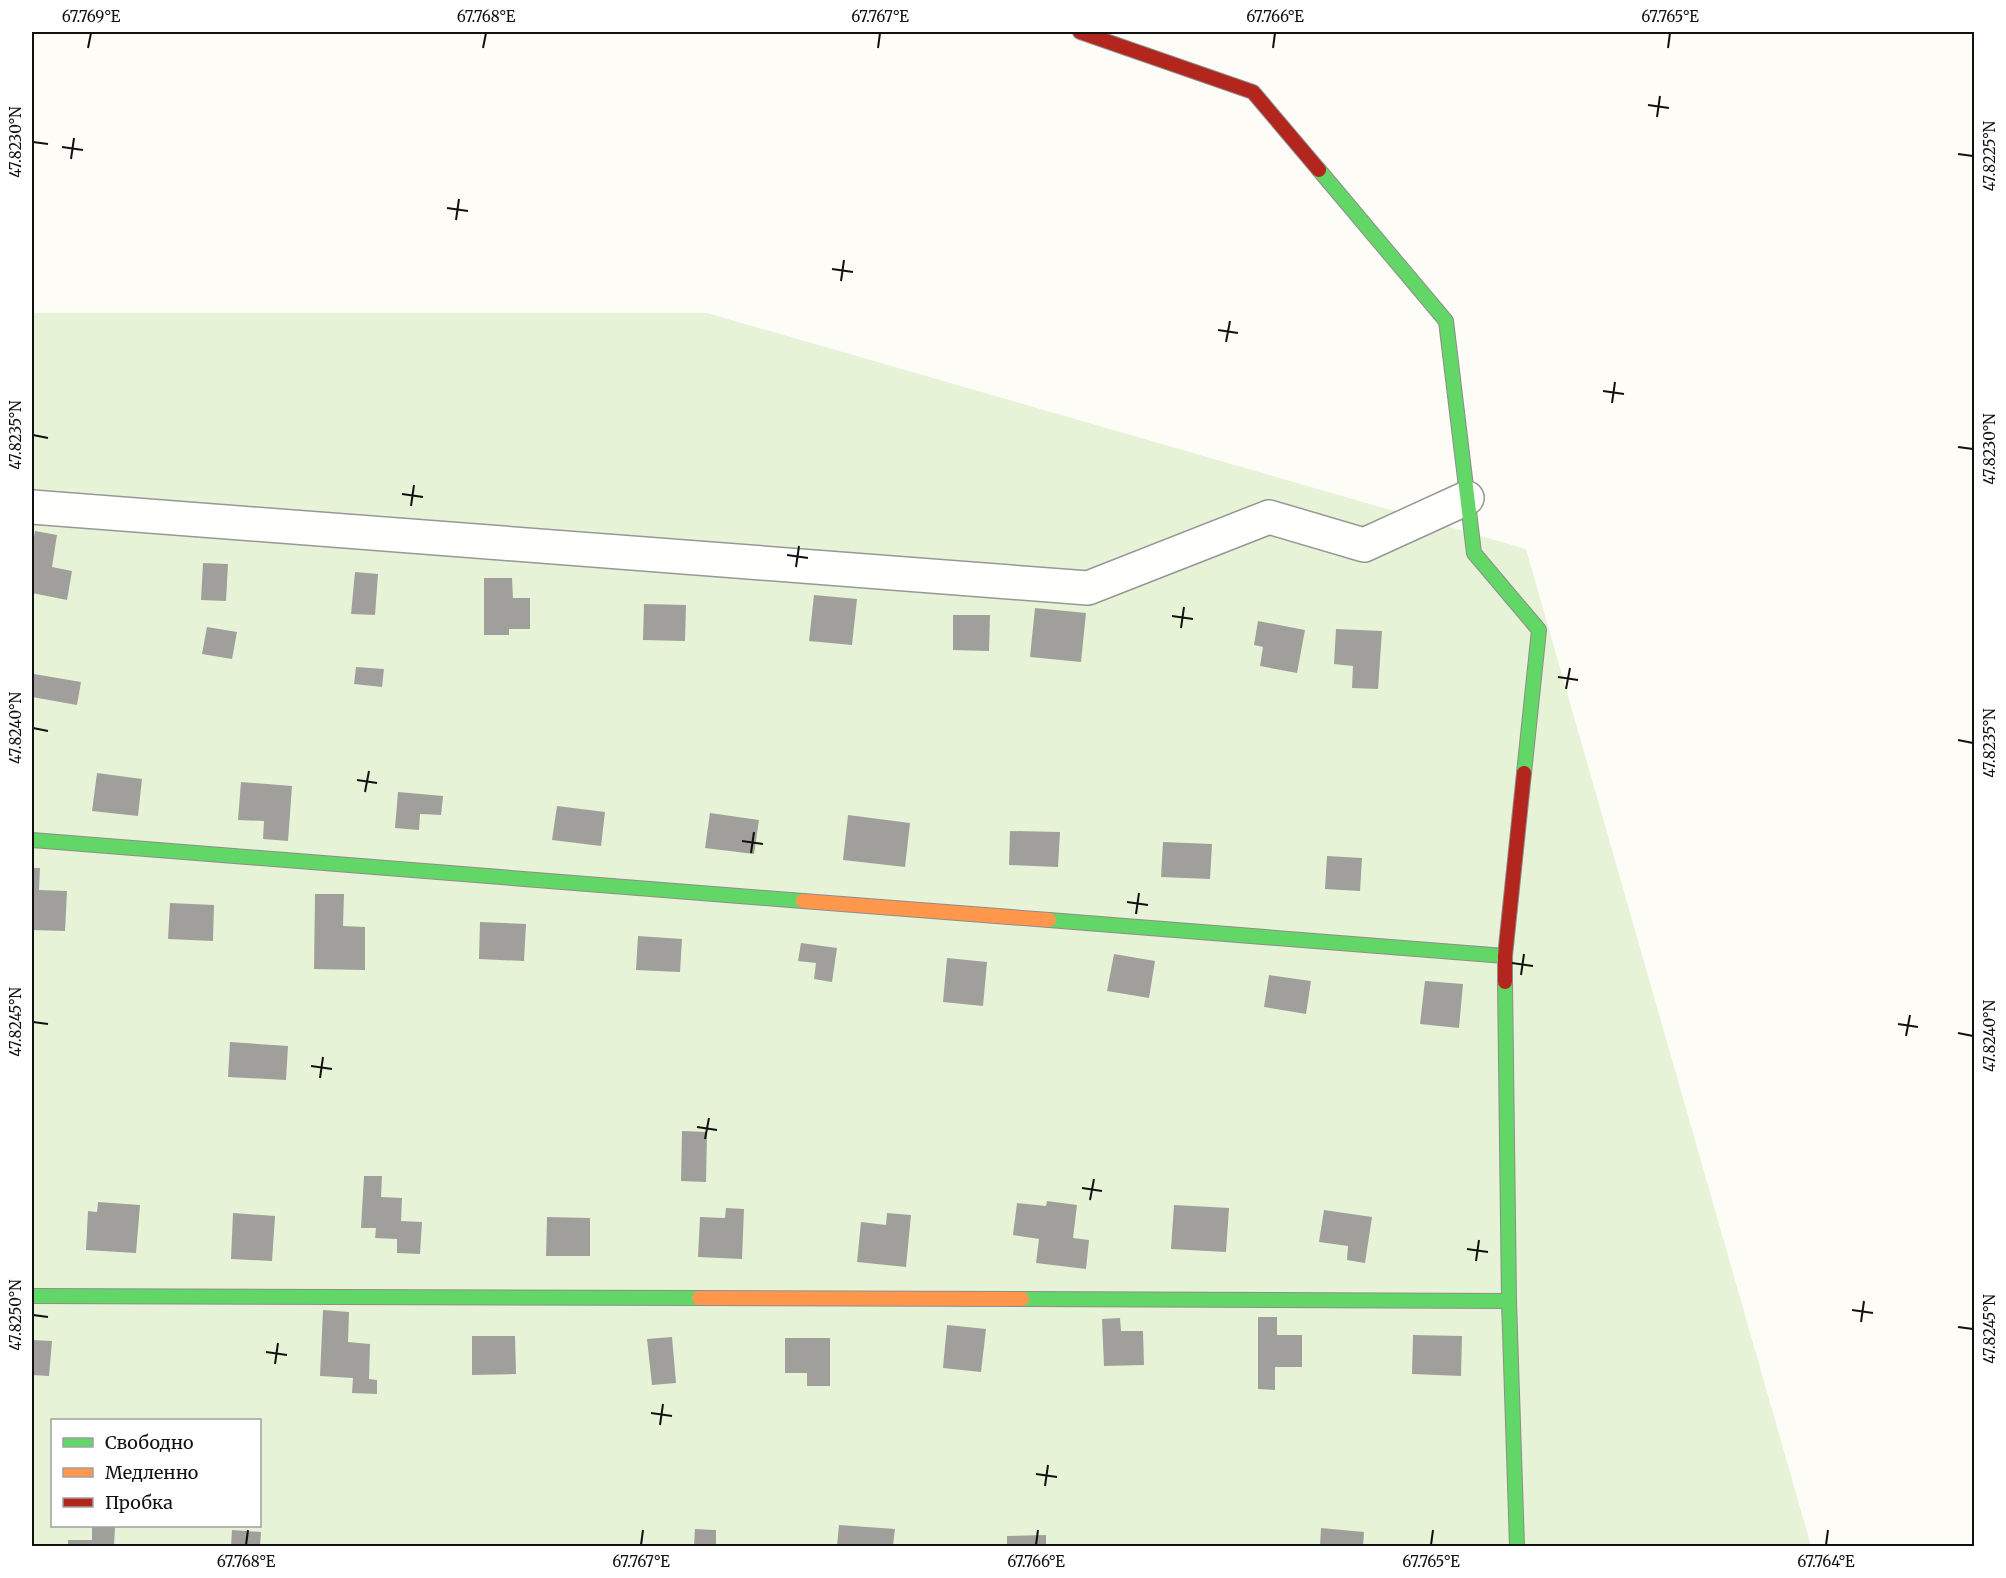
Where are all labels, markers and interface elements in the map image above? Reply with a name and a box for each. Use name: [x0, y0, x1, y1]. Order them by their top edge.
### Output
text: 67.769°E: [62, 7, 121, 26]
text: 67.768°E: [457, 7, 516, 26]
text: 67.767°E: [851, 7, 909, 26]
text: 67.766°E: [1246, 7, 1304, 26]
text: 67.765°E: [1641, 7, 1699, 26]
text: 47.8230°N: [6, 106, 25, 178]
text: 47.8225°N: [1980, 120, 1999, 191]
text: 47.8235°N: [6, 400, 25, 470]
text: 47.8230°N: [1980, 413, 1999, 485]
text: 47.8240°N: [6, 692, 25, 764]
text: 47.8235°N: [1980, 708, 1999, 778]
text: 47.8245°N: [6, 987, 25, 1057]
text: 47.8240°N: [1980, 1000, 1999, 1072]
text: 47.8250°N: [6, 1279, 25, 1351]
text: 47.8245°N: [1980, 1294, 1999, 1364]
legend: [51, 1419, 261, 1527]
text: Свободно: [105, 1431, 193, 1454]
text: Медленно: [105, 1461, 198, 1484]
text: Пробка: [105, 1491, 173, 1514]
text: 67.768°E: [217, 1552, 276, 1571]
text: 67.767°E: [612, 1552, 670, 1571]
text: 67.766°E: [1007, 1552, 1065, 1571]
text: 67.765°E: [1402, 1552, 1460, 1571]
text: 67.764°E: [1797, 1552, 1855, 1571]

